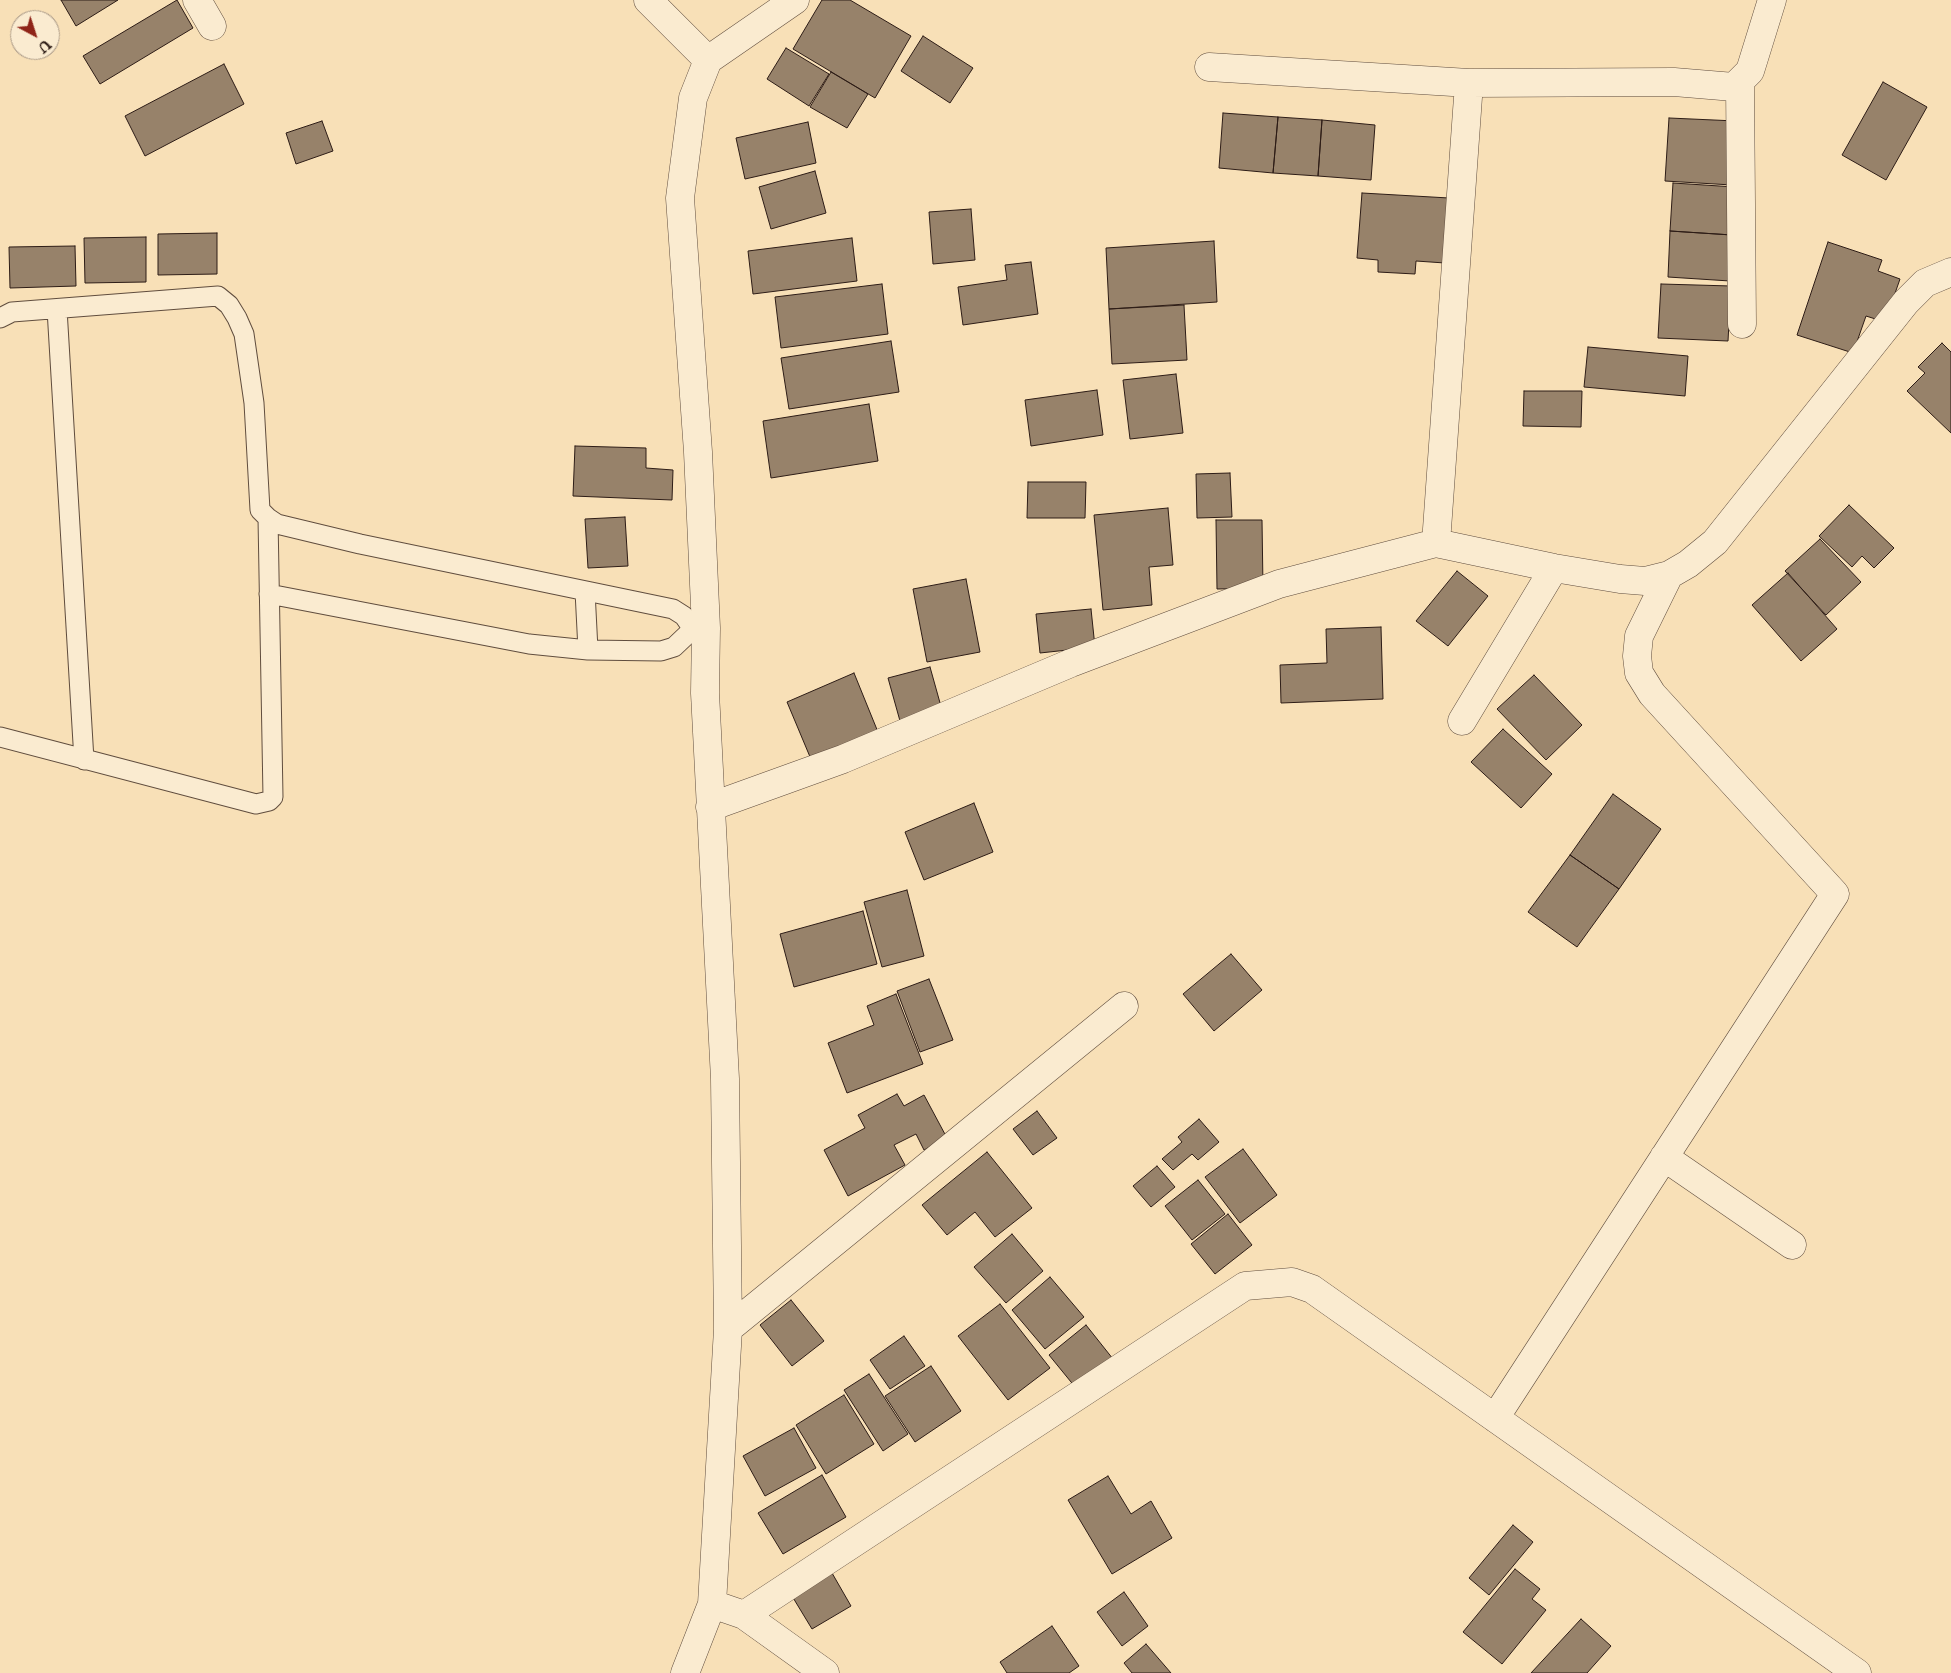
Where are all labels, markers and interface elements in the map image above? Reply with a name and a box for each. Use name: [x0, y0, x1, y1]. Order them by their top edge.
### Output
north arrow: [10, 10, 60, 60]
text: U: [34, 35, 54, 56]

